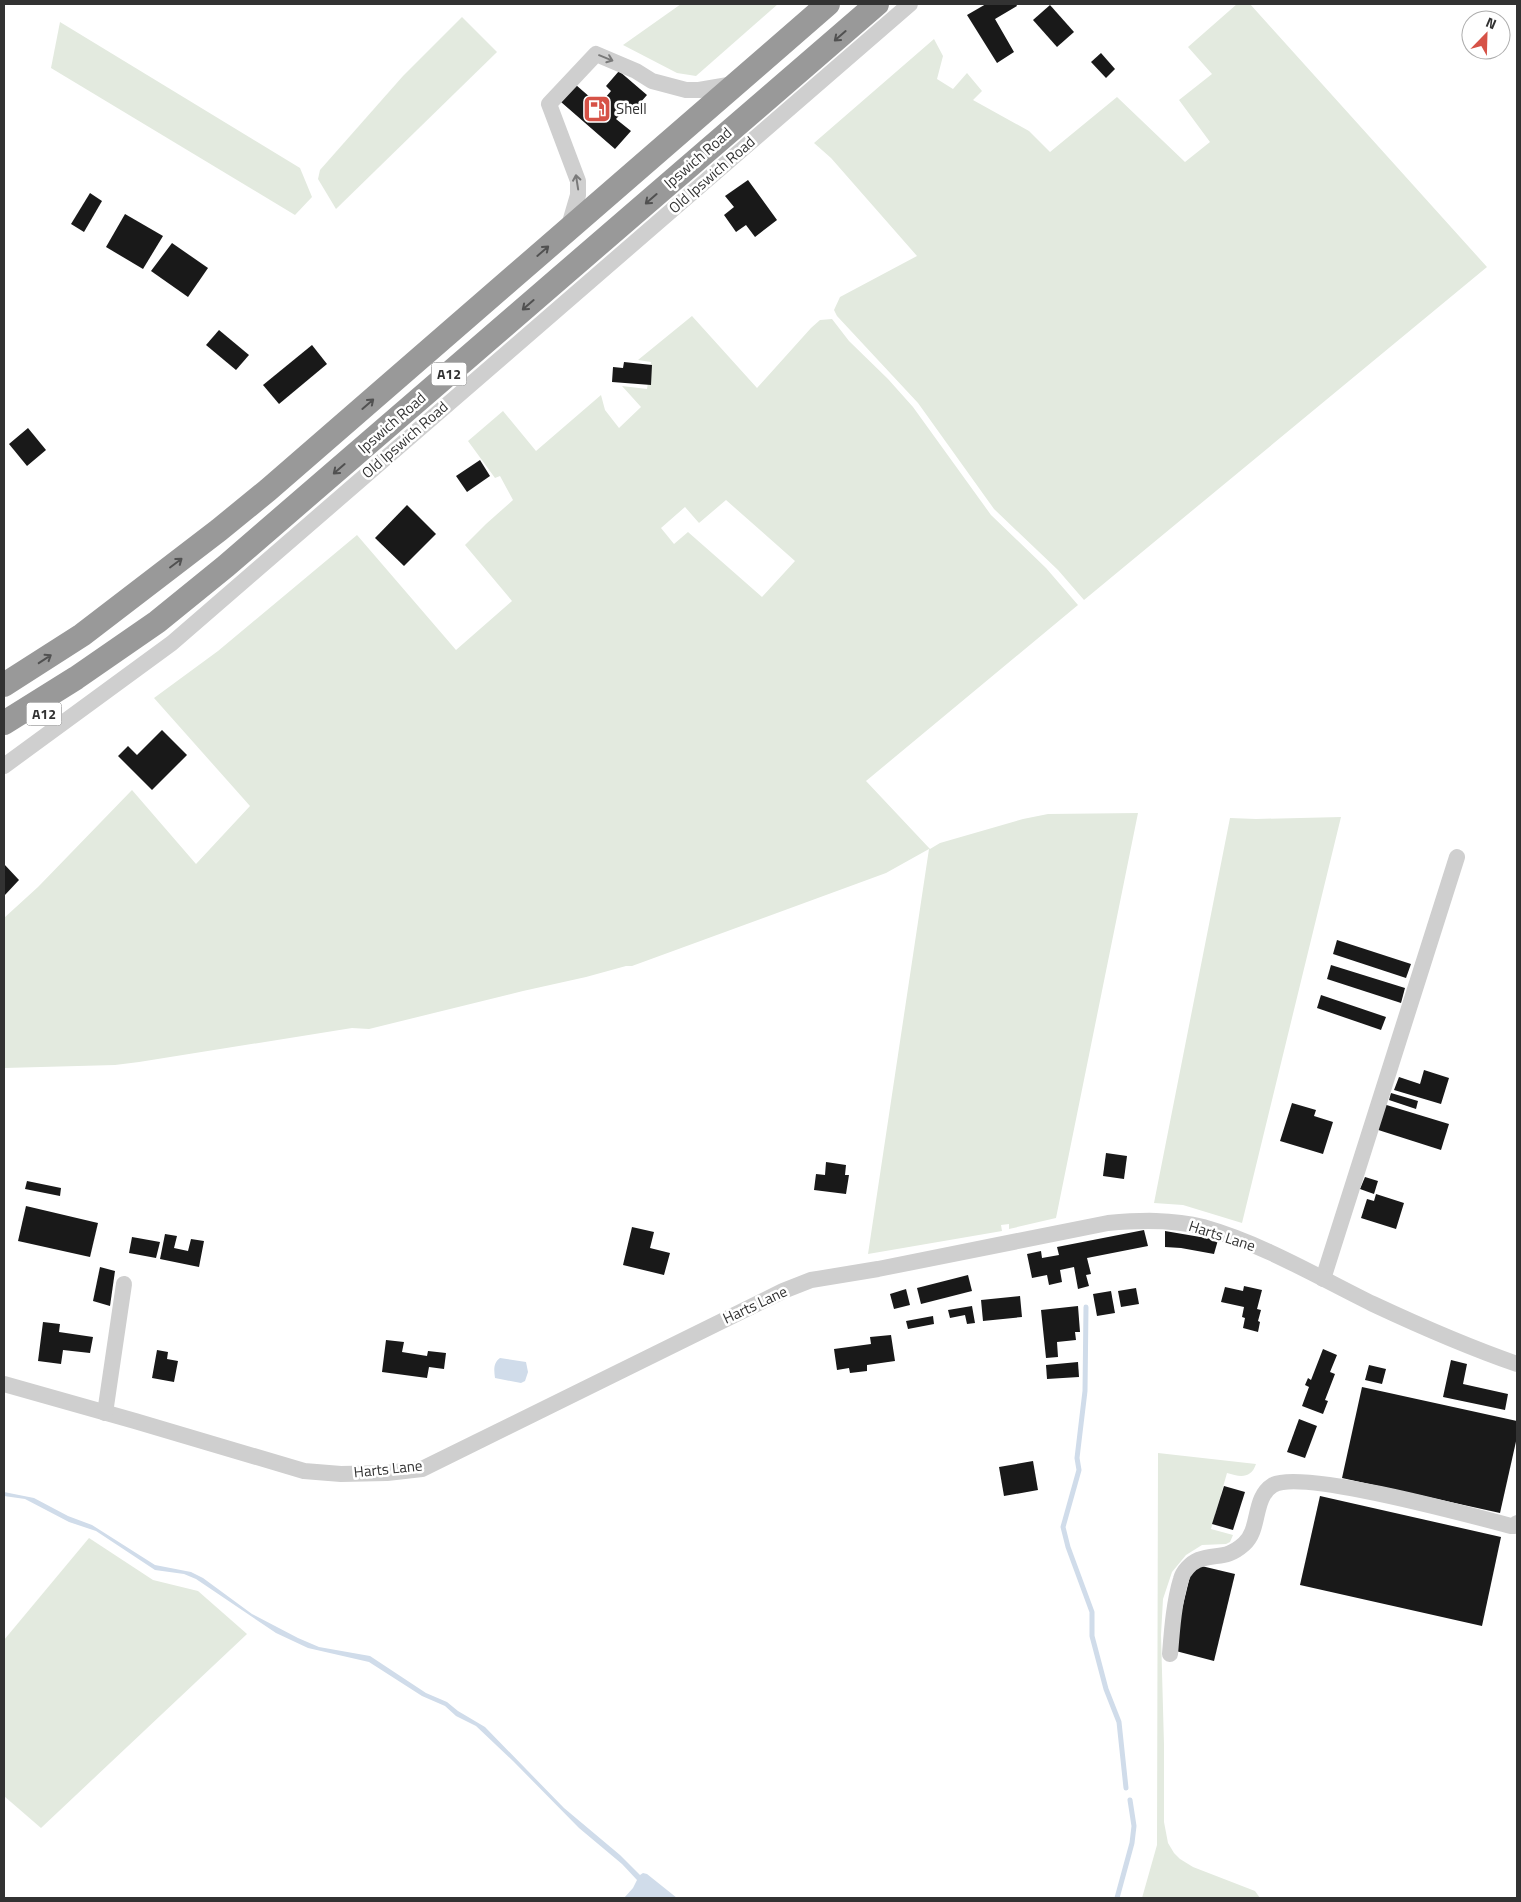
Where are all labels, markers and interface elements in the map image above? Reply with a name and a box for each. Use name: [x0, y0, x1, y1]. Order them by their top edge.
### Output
north arrow: [1461, 10, 1511, 60]
text: N: [1483, 11, 1500, 34]
one-way arrow: [834, 30, 847, 41]
one-way arrow: [598, 54, 613, 64]
fuel station icon: Shell: [582, 94, 612, 124]
place label: Shell: [616, 97, 647, 120]
street label: Ipswich Road: [659, 122, 737, 194]
street label: Old Ipswich Road: [663, 130, 760, 219]
one-way arrow: [571, 174, 581, 190]
one-way arrow: [645, 193, 658, 204]
one-way arrow: [537, 245, 550, 256]
one-way arrow: [522, 300, 535, 311]
road number: A12: [432, 362, 466, 386]
street label: Ipswich Road: [353, 387, 431, 459]
street label: Old Ipswich Road: [356, 395, 453, 484]
one-way arrow: [362, 398, 375, 409]
one-way arrow: [333, 463, 346, 474]
one-way arrow: [169, 558, 182, 569]
one-way arrow: [37, 654, 51, 664]
road number: A12: [27, 702, 62, 726]
street label: Harts Lane: [1186, 1214, 1258, 1257]
street label: Harts Lane: [719, 1280, 791, 1329]
street label: Harts Lane: [353, 1453, 423, 1484]

